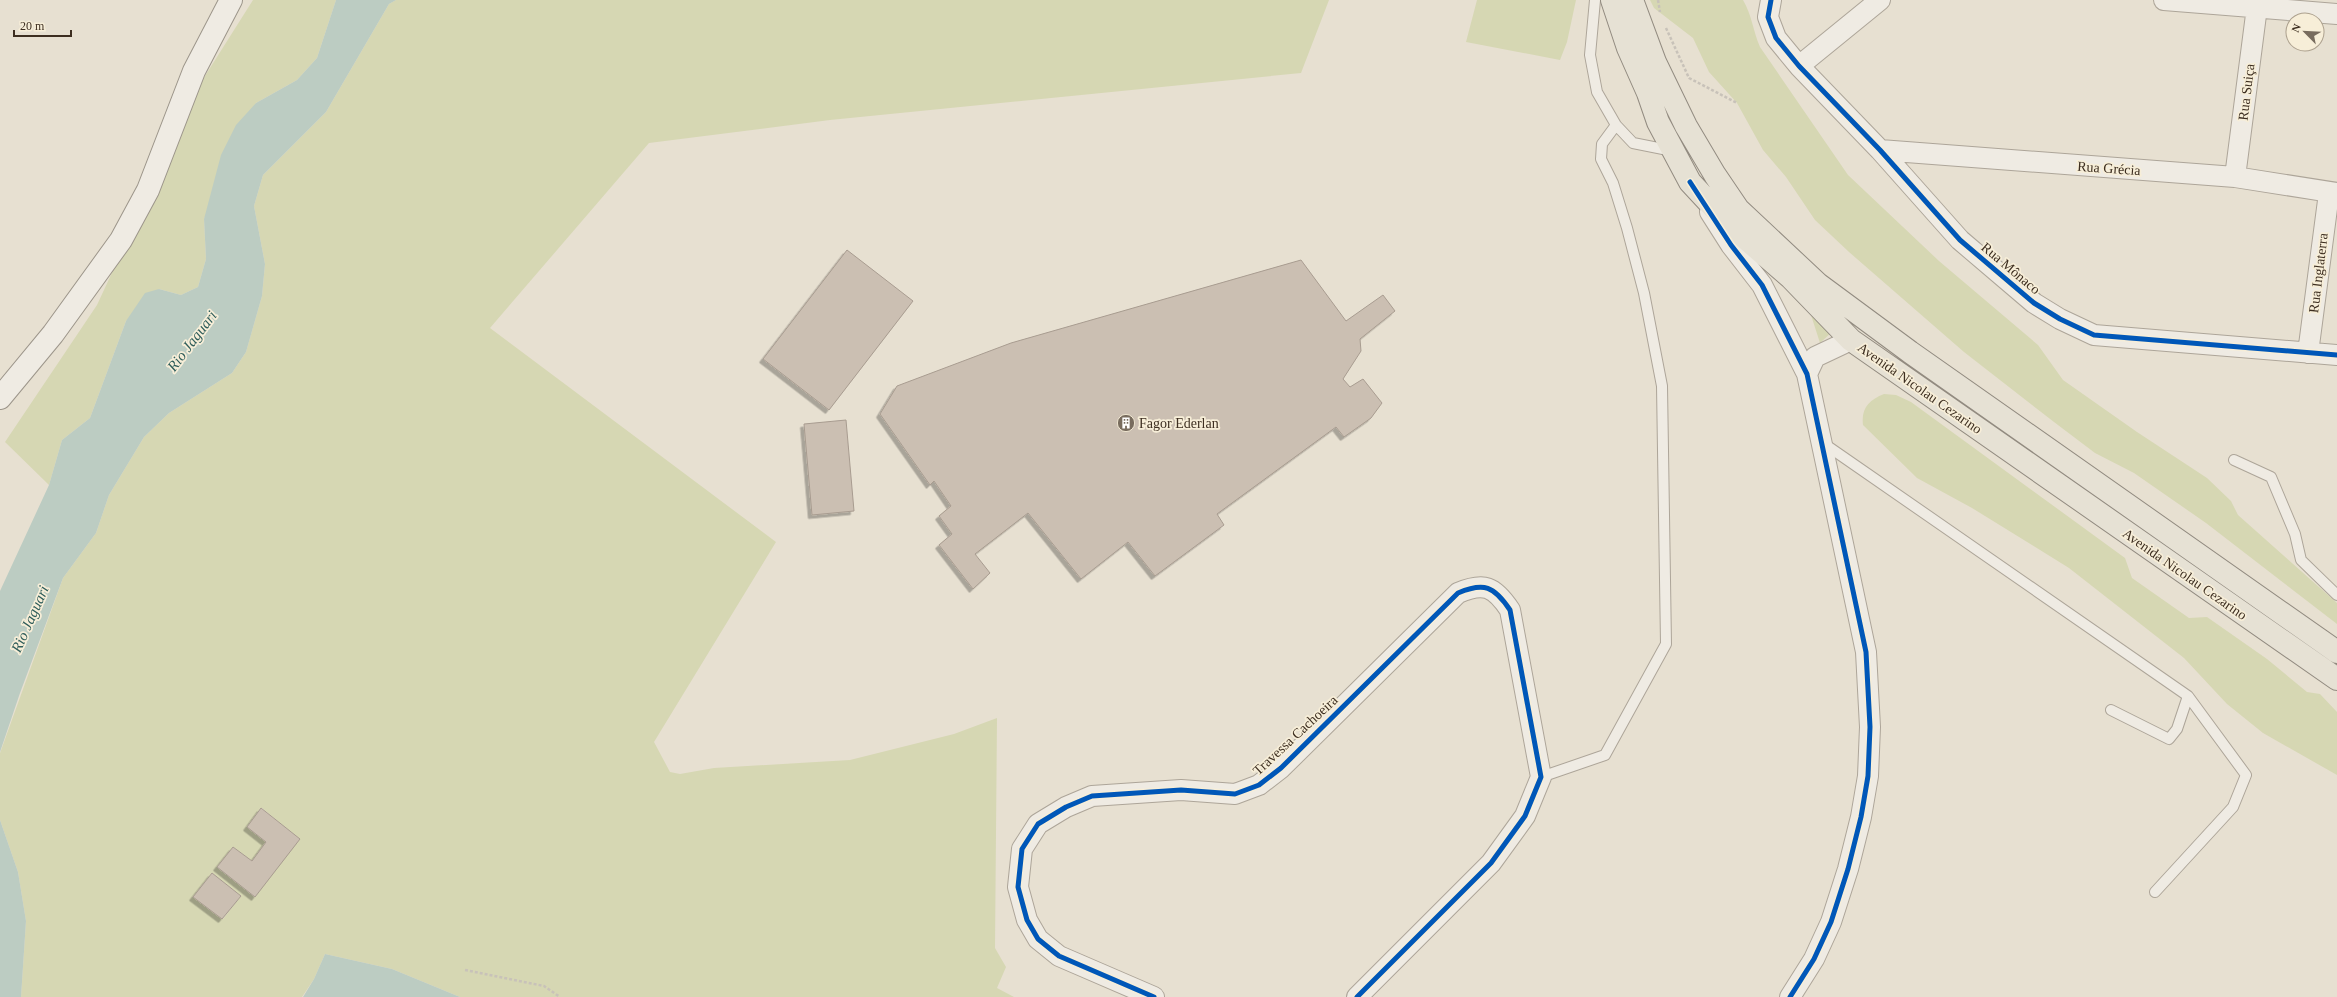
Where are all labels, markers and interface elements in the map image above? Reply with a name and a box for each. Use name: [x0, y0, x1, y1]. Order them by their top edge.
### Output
scale bar: [14, 12, 71, 38]
north arrow: [2285, 12, 2325, 52]
text: 20 m: [20, 19, 45, 33]
text: N: [2289, 22, 2303, 34]
street label: Rua Suiça: [2236, 62, 2258, 121]
street label: Rua Grécia: [2077, 159, 2142, 178]
street label: Rua Inglaterra: [2306, 231, 2331, 314]
street label: Rua Mônaco: [1978, 240, 2043, 297]
water label: Rio Jaguari: [164, 308, 220, 375]
street label: Avenida Nicolau Cezarino: [1855, 340, 1985, 437]
building icon: Fagor Ederlan: [1116, 413, 1136, 433]
place label: Fagor Ederlan: [1139, 416, 1219, 431]
street label: Avenida Nicolau Cezarino: [2120, 526, 2250, 623]
water label: Rio Jaguari: [8, 583, 52, 656]
street label: Travessa Cachoeira: [1250, 692, 1341, 778]

